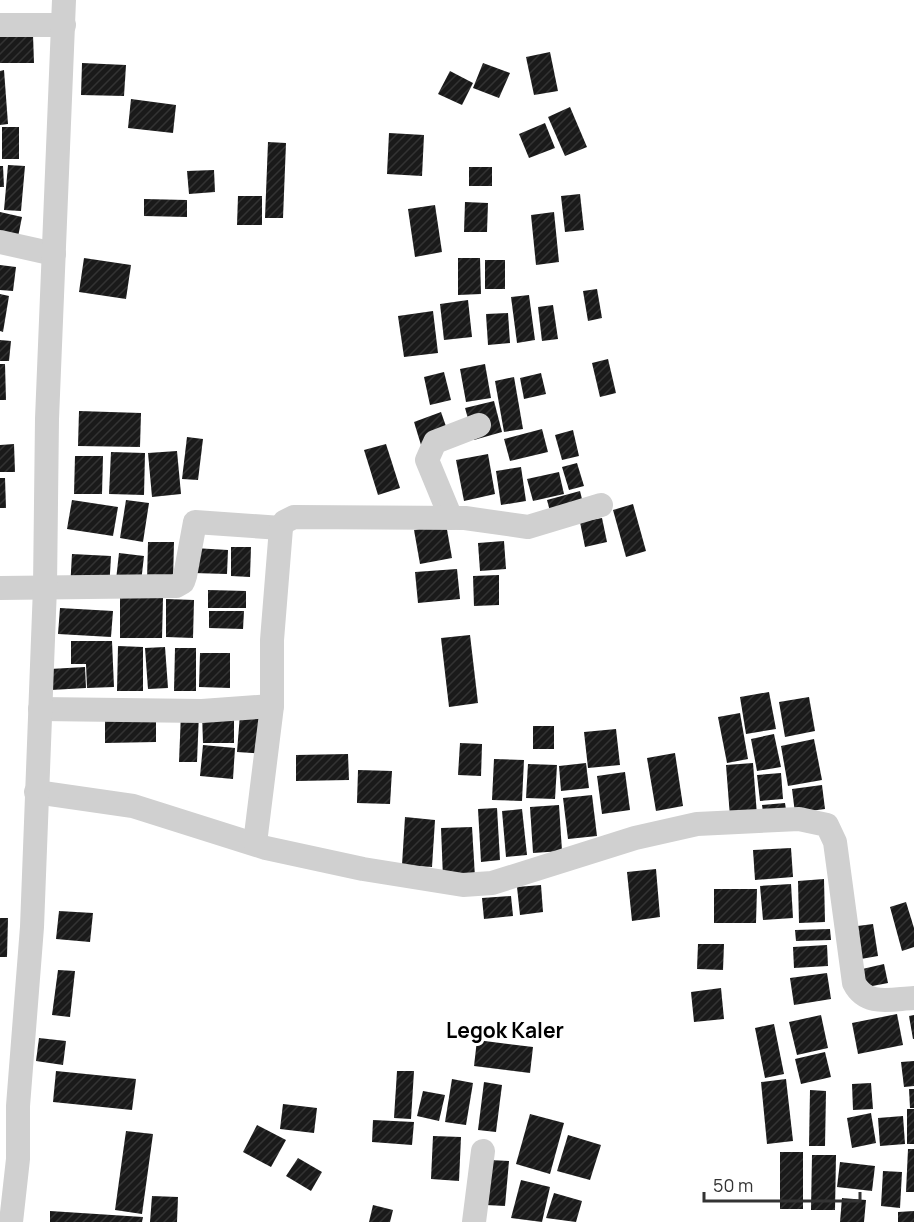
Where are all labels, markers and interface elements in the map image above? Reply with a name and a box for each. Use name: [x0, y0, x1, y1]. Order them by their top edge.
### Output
district label: Legok Kaler: [446, 1016, 564, 1044]
scale bar: [704, 1165, 860, 1203]
text: 50 m: [713, 1173, 753, 1197]

